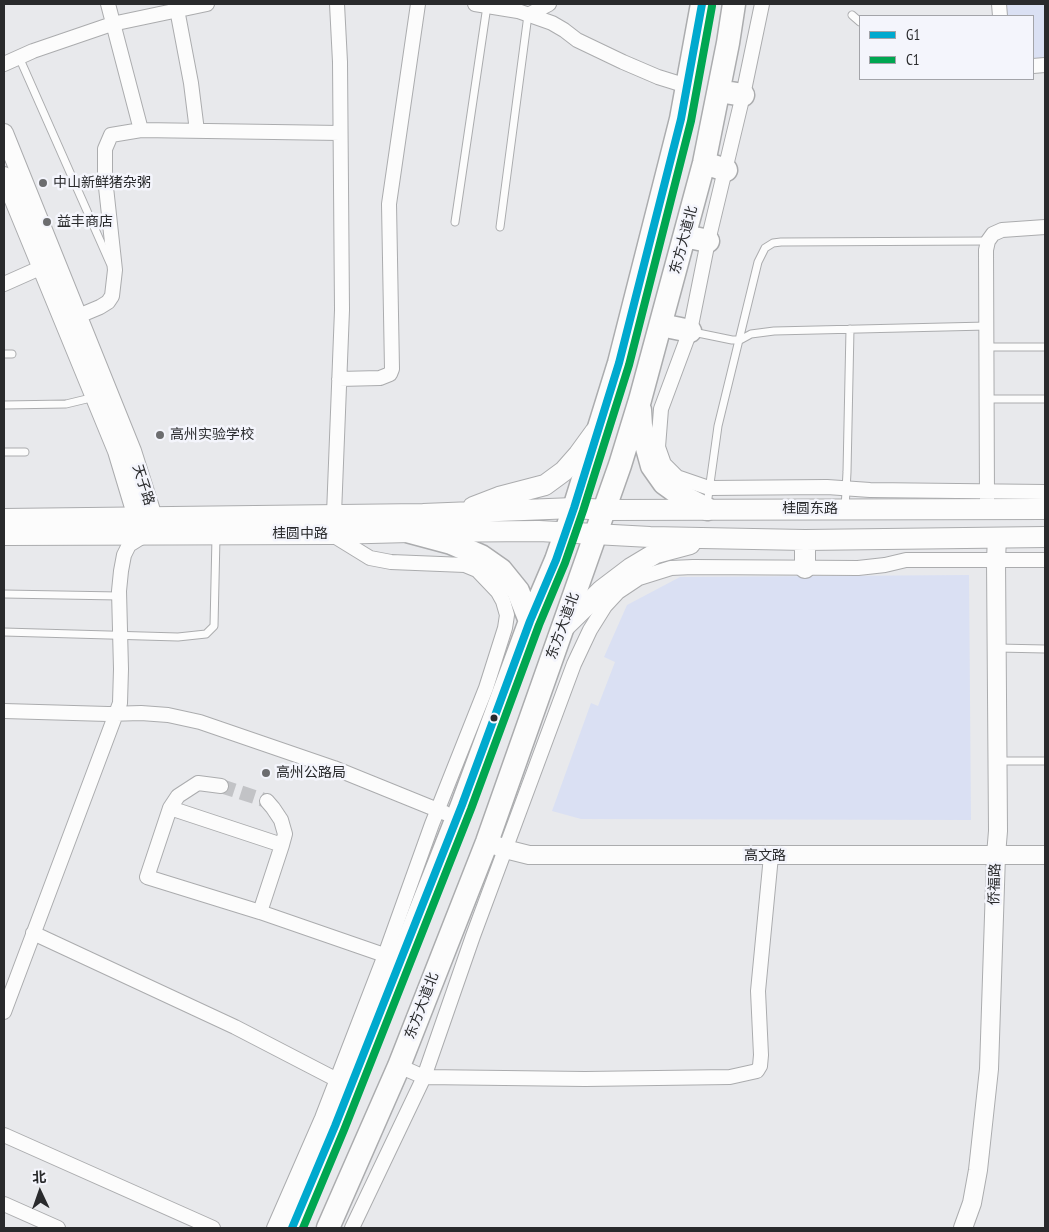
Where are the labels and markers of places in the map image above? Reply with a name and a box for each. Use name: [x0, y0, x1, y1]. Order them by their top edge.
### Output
place label: 中山新鲜猪杂粥: [53, 175, 151, 191]
marker: 中山新鲜猪杂粥: [37, 177, 49, 189]
place label: 益丰商店: [57, 214, 113, 230]
marker: 益丰商店: [41, 216, 53, 228]
place label: 高州实验学校: [170, 427, 254, 443]
marker: 高州实验学校: [154, 429, 166, 441]
unlabelled marker: [489, 713, 499, 723]
place label: 高州公路局: [276, 765, 346, 781]
marker: 高州公路局: [260, 767, 272, 779]

